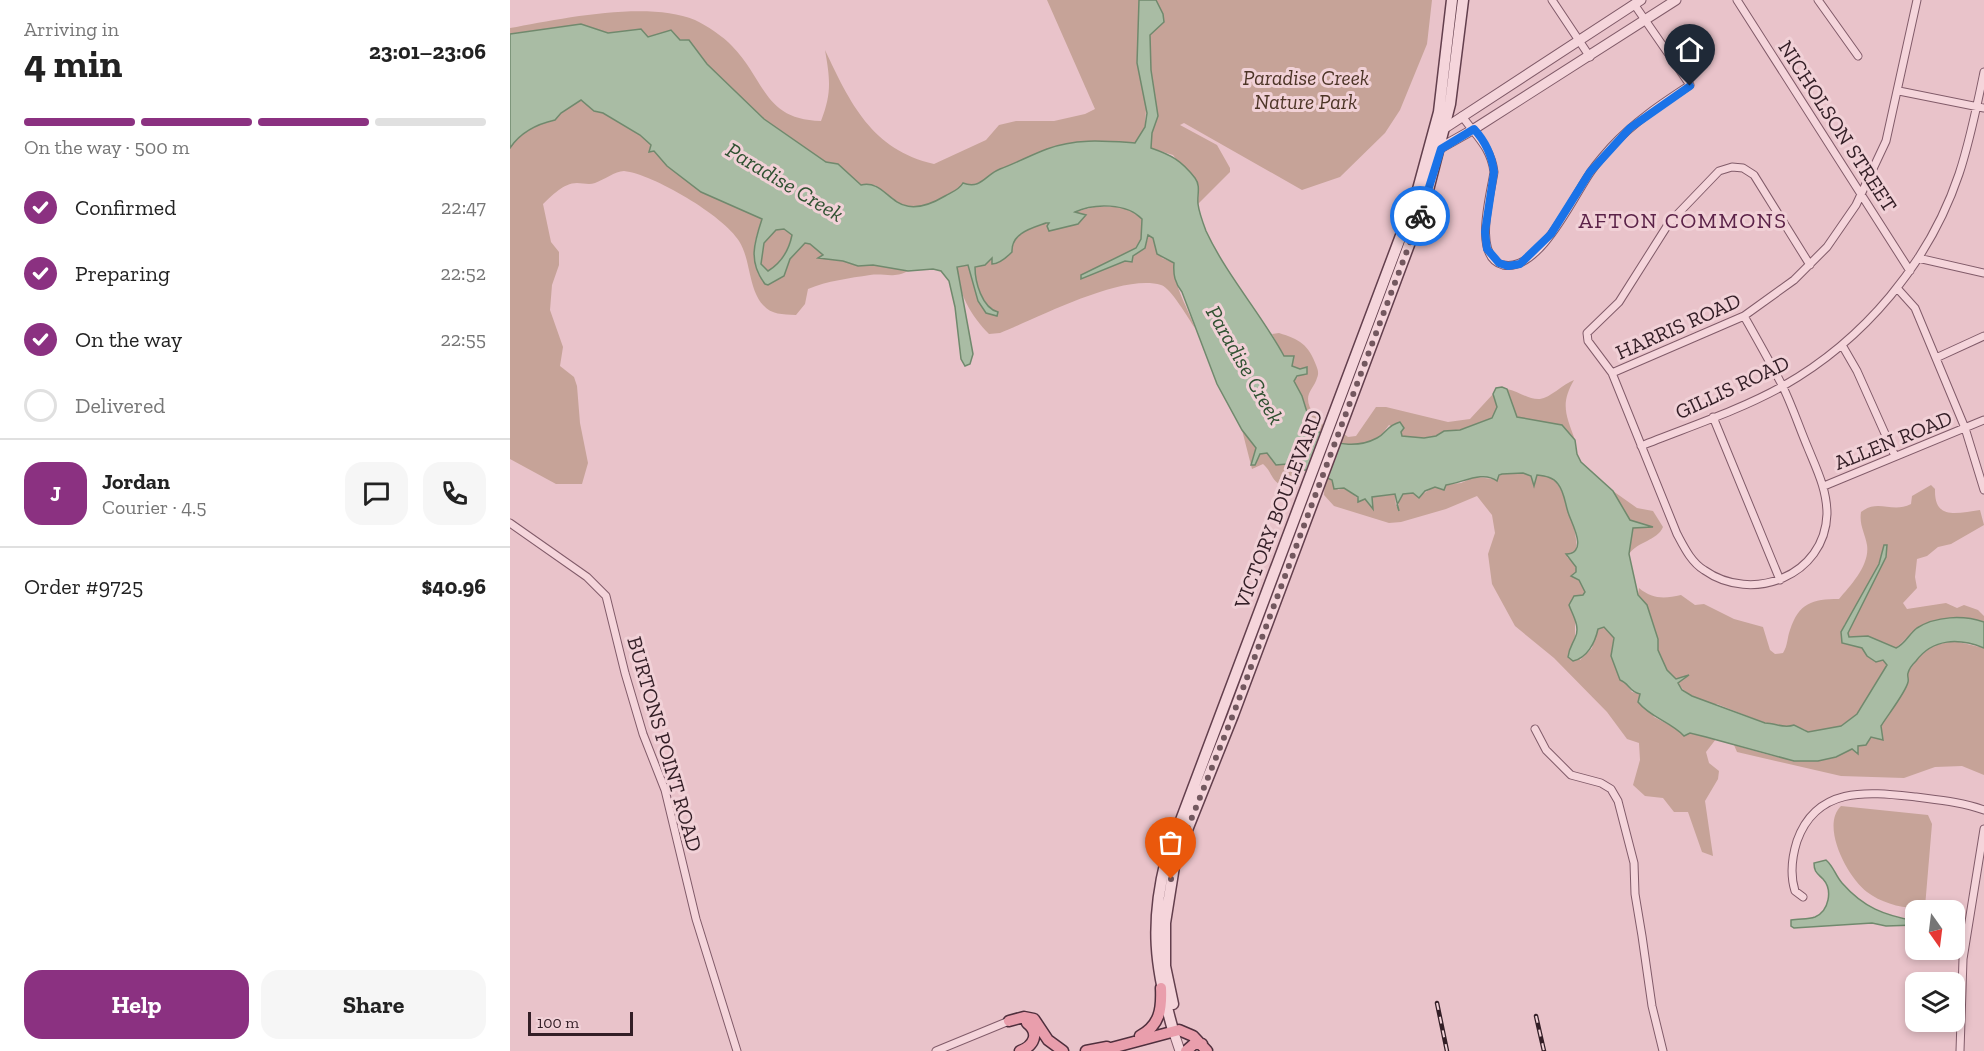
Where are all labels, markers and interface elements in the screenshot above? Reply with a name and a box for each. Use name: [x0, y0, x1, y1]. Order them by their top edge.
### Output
text: Arriving in: [24, 17, 119, 41]
pin: [1664, 24, 1715, 86]
icon: home: [1673, 33, 1706, 66]
street label: NICHOLSON STREET: [1773, 36, 1903, 216]
text: 23:01–23:06: [369, 38, 486, 65]
text: 4 min: [24, 40, 122, 87]
park label: Paradise Creek Nature Park: [1243, 65, 1369, 114]
text: On the way · 500 m: [24, 135, 190, 159]
water label: Paradise Creek: [721, 136, 849, 228]
courier: [1390, 186, 1450, 246]
icon: check: [24, 191, 57, 224]
text: Confirmed: [75, 194, 176, 221]
text: 22:47: [441, 195, 486, 219]
icon: bike: [1404, 200, 1437, 233]
district label: AFTON COMMONS: [1579, 207, 1787, 234]
icon: check: [24, 257, 57, 290]
text: Preparing: [75, 260, 170, 287]
text: 22:52: [440, 261, 486, 285]
street label: HARRIS ROAD: [1612, 287, 1744, 365]
water label: Paradise Creek: [1200, 301, 1290, 429]
icon: check: [24, 323, 57, 356]
text: On the way: [75, 326, 182, 353]
text: 22:55: [440, 327, 486, 351]
street label: GILLIS ROAD: [1671, 350, 1793, 424]
text: Delivered: [75, 392, 165, 419]
street label: ALLEN ROAD: [1830, 405, 1956, 475]
street label: VICTORY BOULEVARD: [1228, 406, 1328, 613]
button: chat: [345, 462, 408, 525]
button: phone: [423, 462, 486, 525]
text: Jordan: [102, 468, 170, 495]
text: J: [50, 480, 61, 507]
text: Courier · 4.5: [102, 495, 207, 519]
text: Order #9725: [24, 573, 143, 600]
text: $40.96: [421, 573, 486, 600]
street label: BURTONS POINT ROAD: [622, 634, 708, 854]
pin: [1145, 817, 1196, 879]
icon: bag: [1154, 826, 1187, 859]
north arrow: [1905, 900, 1965, 960]
map controls: [1905, 900, 1965, 1032]
button: Help: [24, 970, 249, 1039]
button: Share: [261, 970, 486, 1039]
button: layers: [1905, 972, 1965, 1032]
scale bar: [528, 1009, 633, 1036]
text: 100 m: [537, 1013, 579, 1032]

